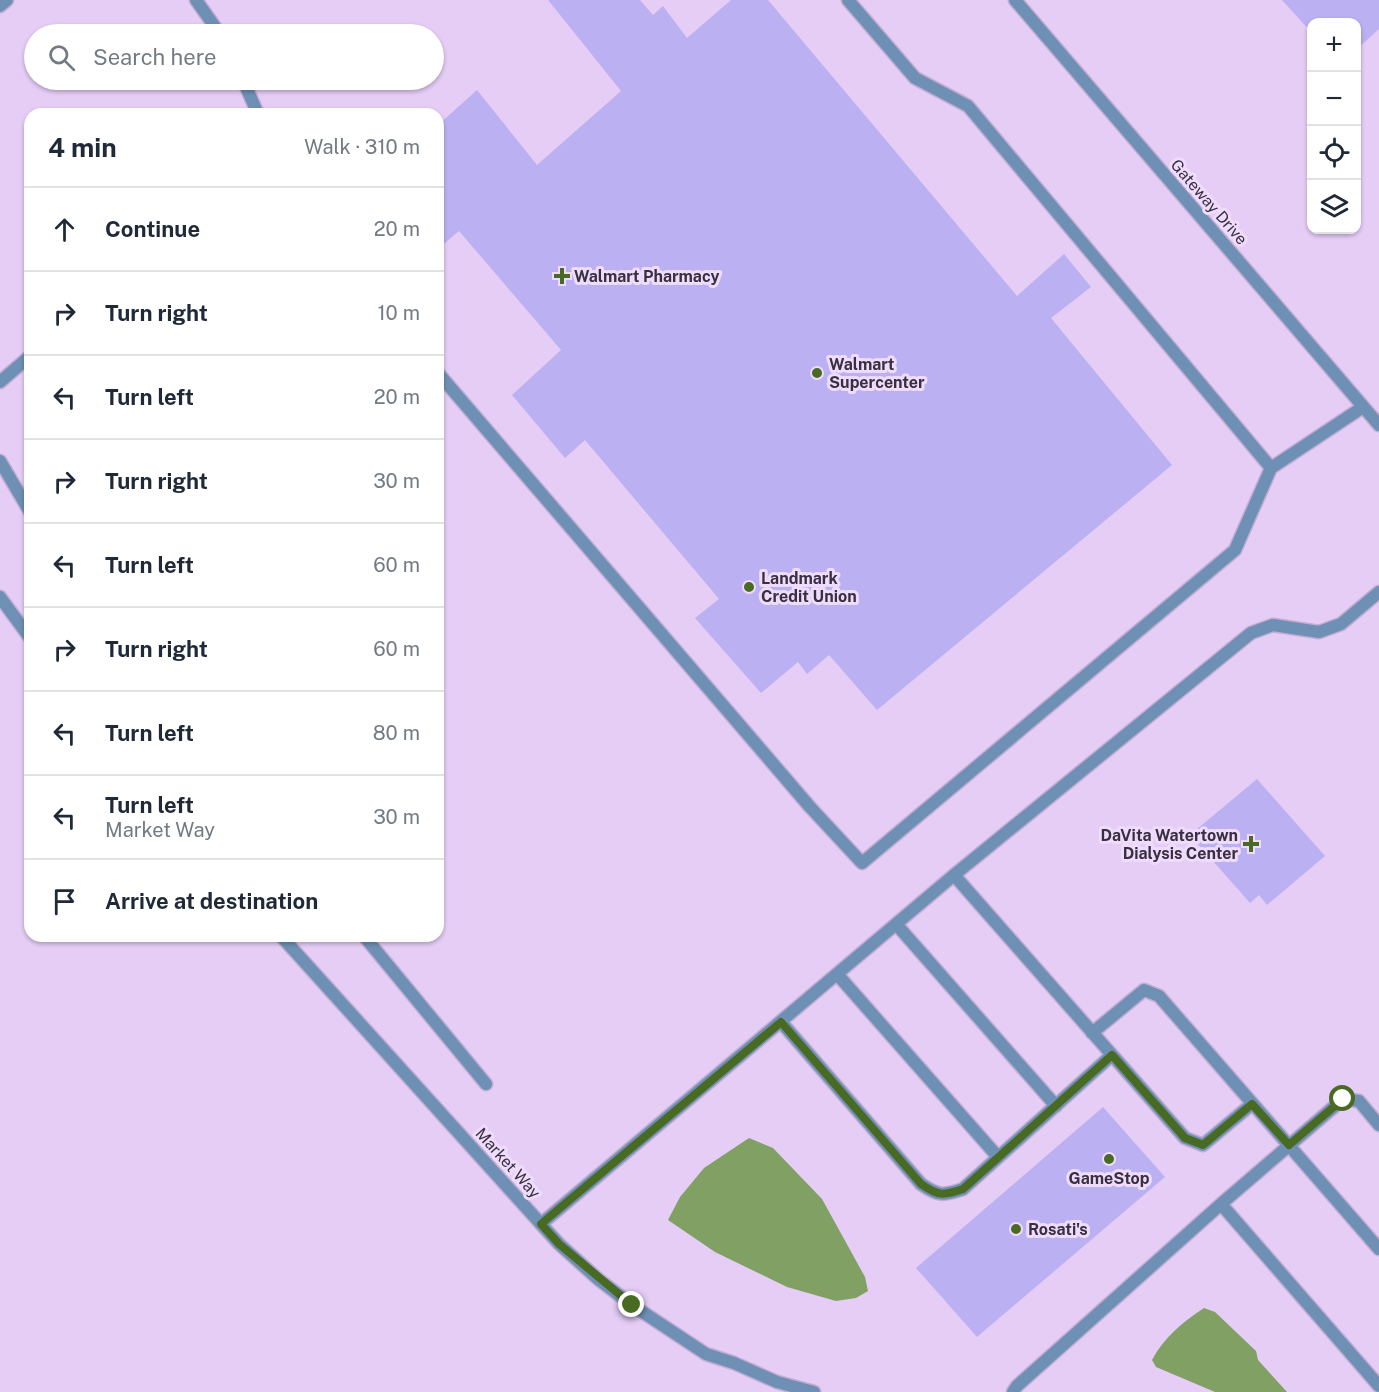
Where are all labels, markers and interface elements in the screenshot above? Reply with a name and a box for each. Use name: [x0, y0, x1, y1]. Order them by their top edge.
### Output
map controls: [1307, 18, 1361, 234]
button: +: [1307, 18, 1361, 72]
search box: [24, 24, 444, 90]
icon: search: [45, 41, 78, 74]
text: Search here: [93, 44, 217, 70]
button: −: [1307, 72, 1361, 126]
button: locate: [1307, 126, 1361, 180]
text: 4 min: [48, 132, 117, 163]
text: Walk · 310 m: [304, 135, 420, 159]
street label: Gateway Drive: [1167, 155, 1251, 249]
button: layers: [1307, 180, 1361, 234]
icon: ahead: [48, 213, 81, 246]
text: Continue: [105, 216, 200, 242]
text: 20 m: [374, 217, 420, 241]
place label: Walmart Pharmacy: [574, 267, 719, 286]
marker: Walmart Pharmacy: [555, 269, 569, 283]
icon: right: [48, 297, 81, 330]
text: Turn right: [105, 300, 208, 326]
text: 10 m: [377, 301, 420, 325]
place label: Walmart Supercenter: [829, 355, 925, 392]
marker: Walmart Supercenter: [810, 366, 824, 380]
icon: left: [48, 381, 81, 414]
text: Turn left: [105, 384, 194, 410]
text: 20 m: [374, 385, 420, 409]
icon: right: [48, 465, 81, 498]
text: Turn right: [105, 468, 208, 494]
text: 30 m: [373, 469, 420, 493]
icon: left: [48, 549, 81, 582]
text: Turn left: [105, 552, 194, 578]
text: 60 m: [373, 553, 420, 577]
place label: Landmark Credit Union: [761, 569, 857, 606]
marker: Landmark Credit Union: [742, 580, 756, 594]
icon: right: [48, 633, 81, 666]
text: Turn right: [105, 636, 208, 662]
text: 60 m: [373, 637, 420, 661]
icon: left: [48, 717, 81, 750]
text: Turn left: [105, 720, 194, 746]
text: 80 m: [373, 721, 420, 745]
text: Turn left: [105, 792, 194, 818]
icon: left: [48, 801, 81, 834]
text: 30 m: [373, 805, 420, 829]
text: Market Way: [105, 818, 215, 842]
place label: DaVita Watertown Dialysis Center: [1101, 826, 1238, 863]
marker: DaVita Watertown Dialysis Center: [1242, 835, 1260, 853]
icon: arrive: [48, 885, 81, 918]
text: Arrive at destination: [105, 888, 318, 914]
route start: [1329, 1085, 1355, 1111]
street label: Market Way: [472, 1124, 545, 1202]
marker: GameStop: [1102, 1152, 1116, 1166]
place label: GameStop: [1069, 1169, 1150, 1188]
place label: Rosati's: [1028, 1220, 1088, 1239]
marker: Rosati's: [1009, 1222, 1023, 1236]
route end: [618, 1291, 644, 1317]

